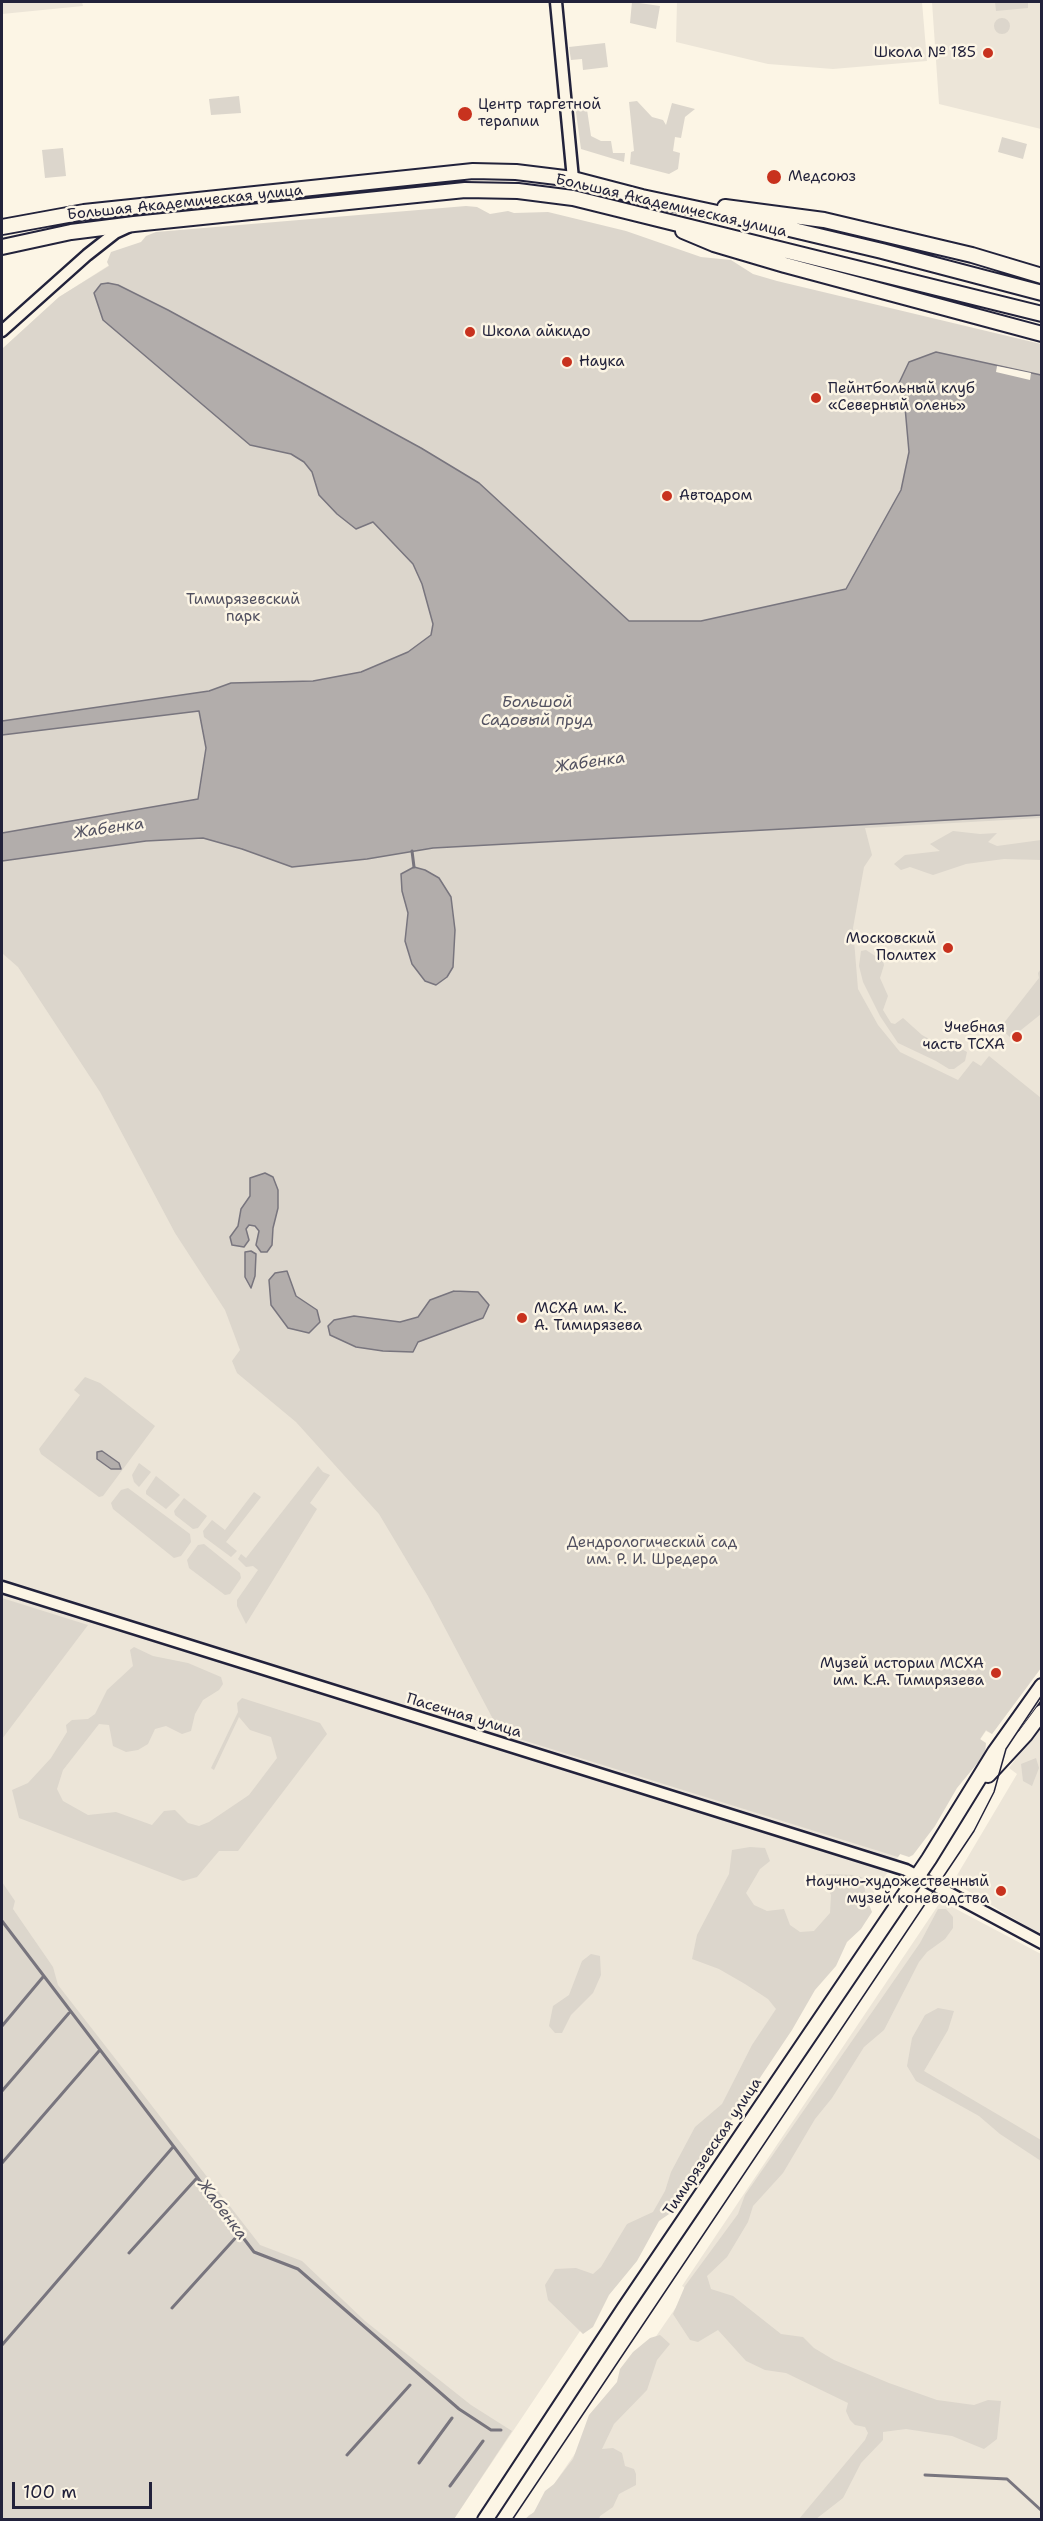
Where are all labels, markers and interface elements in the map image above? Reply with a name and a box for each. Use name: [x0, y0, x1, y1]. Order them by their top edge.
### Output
place label: Школа № 185: [874, 44, 976, 62]
marker: Школа № 185: [981, 46, 995, 60]
place label: Центр таргетной терапии: [478, 96, 601, 131]
marker: Центр таргетной терапии: [456, 105, 474, 123]
marker: Медсоюз: [765, 168, 783, 186]
place label: Медсоюз: [788, 168, 856, 186]
street label: Большая Академическая улица: [554, 171, 788, 241]
street label: Большая Академическая улица: [66, 182, 304, 224]
place label: Школа айкидо: [482, 323, 591, 341]
marker: Школа айкидо: [463, 325, 477, 339]
place label: Наука: [579, 353, 625, 371]
marker: Наука: [560, 355, 574, 369]
place label: Пейнтбольный клуб «Северный олень»: [828, 380, 975, 415]
marker: Пейнтбольный клуб «Северный олень»: [809, 391, 823, 405]
place label: Автодром: [679, 487, 752, 505]
marker: Автодром: [660, 489, 674, 503]
park label: Тимирязевский парк: [186, 591, 300, 626]
water label: Большой Садовый пруд: [481, 693, 593, 731]
water label: Жабенка: [554, 749, 626, 777]
water label: Жабенка: [73, 815, 145, 843]
place label: Московский Политех: [846, 930, 936, 965]
marker: Московский Политех: [941, 941, 955, 955]
place label: Учебная часть ТСХА: [922, 1019, 1005, 1054]
marker: Учебная часть ТСХА: [1010, 1030, 1024, 1044]
place label: МСХА им. К. А. Тимирязева: [534, 1300, 642, 1335]
marker: МСХА им. К. А. Тимирязева: [515, 1311, 529, 1325]
park label: Дендрологический сад им. Р. И. Шредера: [567, 1534, 737, 1569]
place label: Музей истории МСХА им. К.А. Тимирязева: [820, 1655, 984, 1690]
marker: Музей истории МСХА им. К.А. Тимирязева: [989, 1666, 1003, 1680]
street label: Пасечная улица: [404, 1690, 524, 1742]
place label: Научно-художественный музей коневодства: [805, 1873, 989, 1908]
marker: Научно-художественный музей коневодства: [994, 1884, 1008, 1898]
street label: Тимирязевская улица: [660, 2075, 766, 2219]
water label: Жабенка: [193, 2176, 251, 2244]
scale bar: [15, 2470, 154, 2508]
text: 100 m: [23, 2480, 77, 2504]

